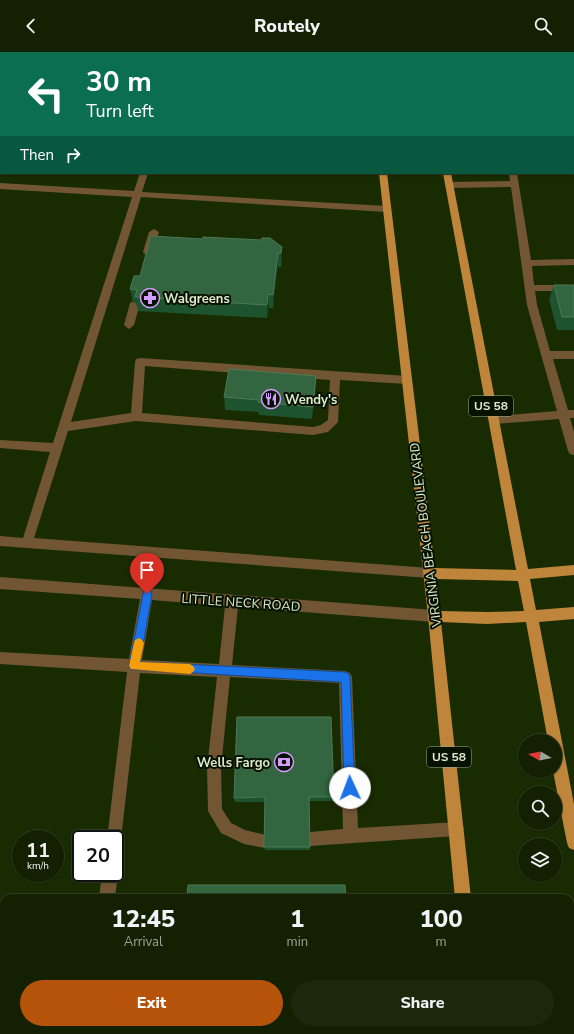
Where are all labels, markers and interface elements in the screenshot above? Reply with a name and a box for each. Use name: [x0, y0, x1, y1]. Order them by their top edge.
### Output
text: Routely: [254, 14, 320, 38]
icon: back: [20, 15, 42, 37]
icon: search: [532, 15, 554, 37]
text: 30 m: [86, 63, 152, 101]
icon: left: [20, 68, 72, 120]
text: Turn left: [86, 99, 154, 123]
icon: right: [62, 144, 84, 166]
text: Then: [20, 145, 54, 165]
pharmacy icon: Walgreens: [139, 287, 161, 309]
place label: Walgreens: [164, 290, 230, 308]
restaurant icon: Wendy's: [260, 388, 282, 410]
place label: Wendy's: [285, 391, 337, 409]
road number: US 58: [469, 396, 513, 416]
street label: VIRGINIA BEACH BOULEVARD: [406, 442, 446, 629]
pin: [130, 553, 164, 594]
icon: arrive: [136, 559, 158, 581]
street label: LITTLE NECK ROAD: [181, 590, 301, 616]
north arrow: [518, 734, 562, 778]
map controls: [518, 734, 562, 882]
road number: US 58: [427, 747, 471, 767]
bank icon: Wells Fargo: [273, 751, 295, 773]
place label: Wells Fargo: [197, 754, 270, 772]
position arrow: [329, 767, 371, 809]
button: search: [518, 786, 562, 830]
speed limit sign: 20: [72, 830, 124, 882]
text: 11: [26, 837, 50, 864]
button: layers: [518, 838, 562, 882]
text: km/h: [27, 859, 49, 873]
text: 12:45: [111, 903, 175, 935]
text: 1: [290, 903, 305, 935]
text: 100: [419, 903, 463, 935]
text: Arrival: [124, 933, 163, 951]
text: min: [287, 933, 308, 951]
text: m: [435, 933, 447, 951]
button: Exit: [20, 980, 283, 1026]
button: Share: [291, 980, 554, 1026]

